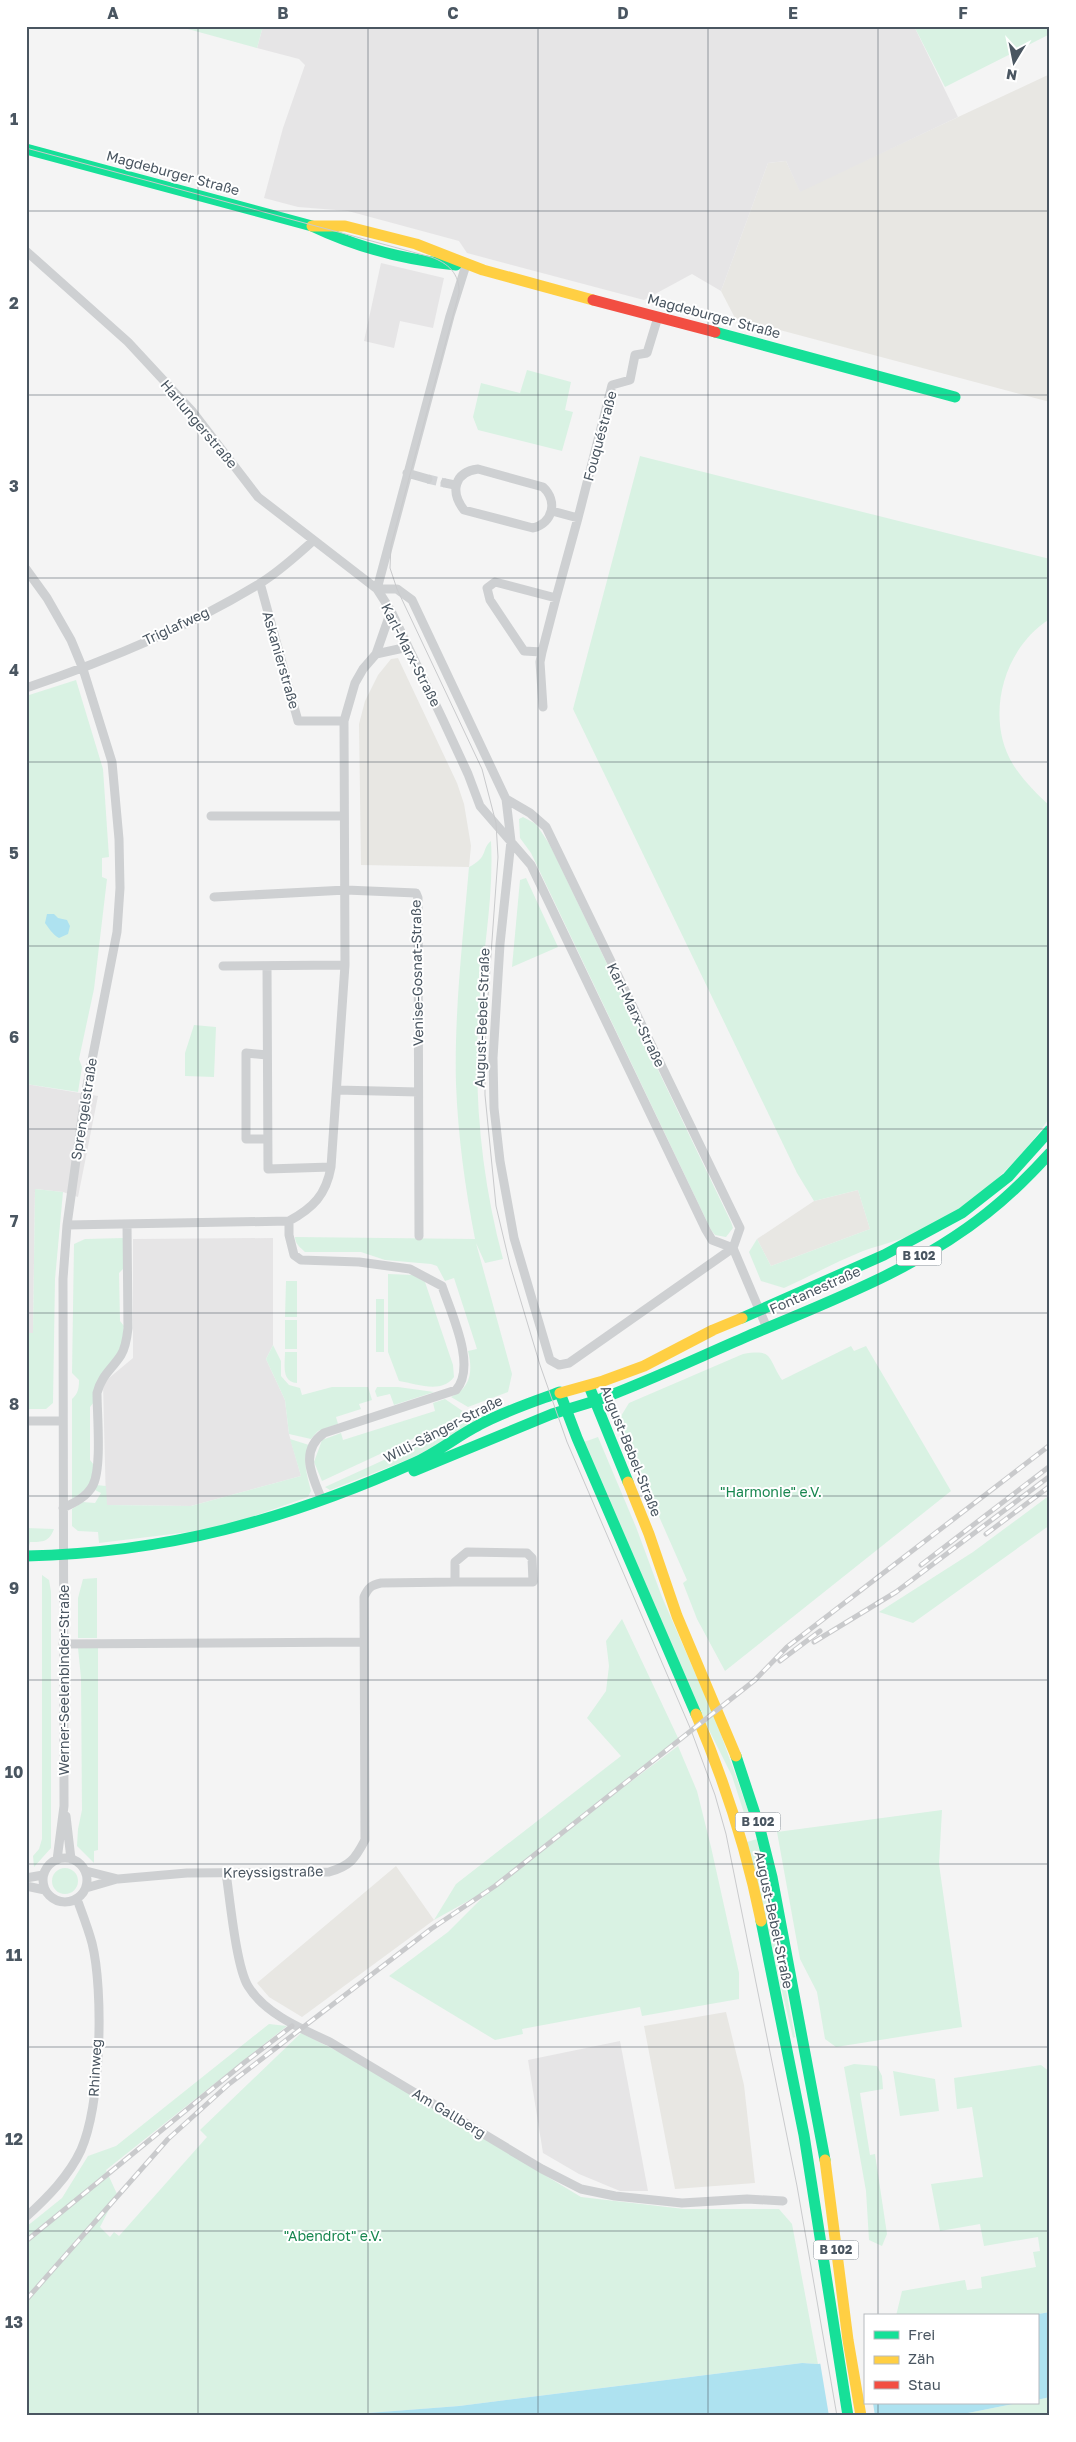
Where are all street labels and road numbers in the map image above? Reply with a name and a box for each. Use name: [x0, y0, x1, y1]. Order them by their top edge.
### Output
street label: Magdeburger Straße: [105, 147, 242, 198]
street label: Magdeburger Straße: [646, 290, 783, 341]
street label: Harlungerstraße: [157, 376, 241, 471]
street label: Fouquéstraße: [579, 389, 620, 483]
street label: Karl-Marx-Straße: [378, 600, 445, 709]
street label: Triglafweg: [140, 603, 212, 648]
street label: Askanierstraße: [259, 609, 304, 711]
street label: Venise-Gosnat-Straße: [407, 900, 426, 1046]
street label: August-Bebel-Straße: [471, 948, 492, 1088]
street label: Karl-Marx-Straße: [604, 960, 669, 1070]
street label: Sprengelstraße: [67, 1057, 100, 1161]
road number: B 102: [896, 1246, 942, 1266]
street label: Fontanestraße: [767, 1262, 863, 1317]
street label: August-Bebel-Straße: [597, 1383, 666, 1519]
street label: Willi-Sänger-Straße: [380, 1391, 505, 1466]
street label: Werner-Seelenbinder-Straße: [55, 1585, 72, 1775]
road number: B 102: [736, 1812, 780, 1831]
street label: August-Bebel-Straße: [752, 1850, 797, 1990]
street label: Kreyssigstraße: [223, 1862, 323, 1881]
street label: Rhinweg: [84, 2038, 105, 2098]
street label: Am Gallberg: [409, 2084, 489, 2141]
road number: B 102: [814, 2240, 858, 2260]

